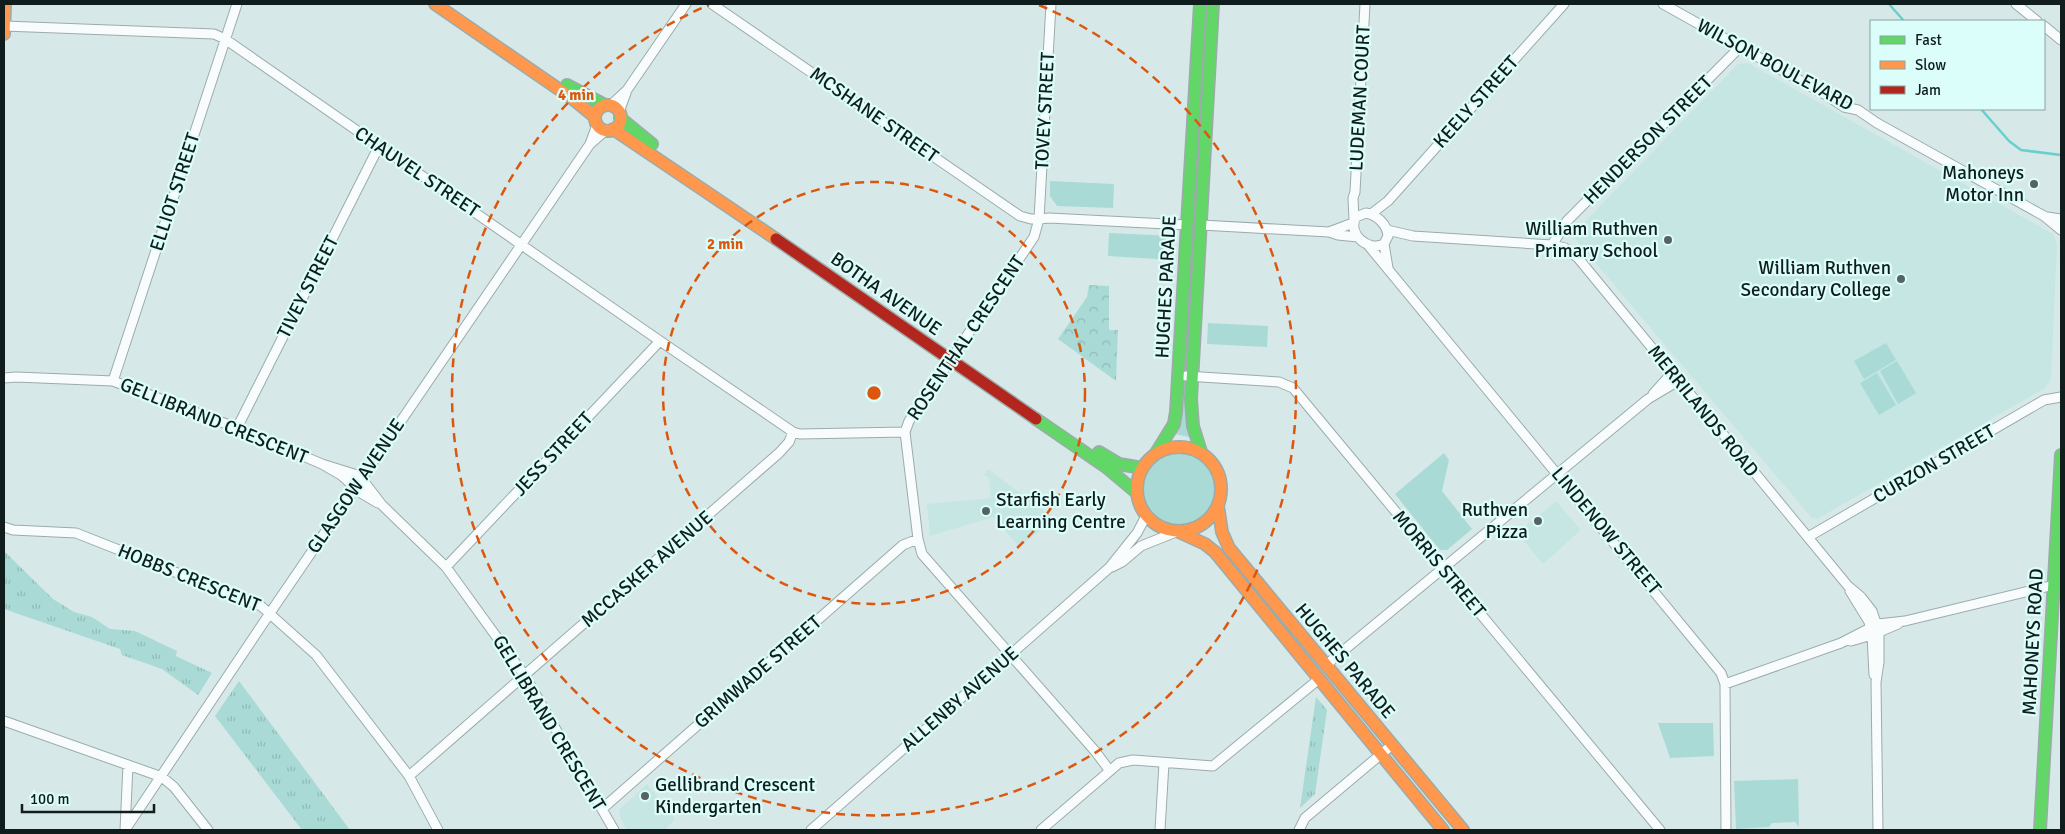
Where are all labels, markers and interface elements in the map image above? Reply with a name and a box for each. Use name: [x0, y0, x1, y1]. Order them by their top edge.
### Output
street label: WILSON BOULEVARD: [1693, 14, 1857, 116]
legend: [1870, 20, 2045, 110]
street label: LUDEMAN COURT: [1344, 24, 1376, 172]
text: Fast: [1915, 31, 1942, 49]
street label: KEELY STREET: [1428, 50, 1524, 153]
street label: TOVEY STREET: [1030, 51, 1060, 171]
text: Slow: [1915, 56, 1946, 74]
street label: MCSHANE STREET: [805, 62, 943, 169]
street label: HENDERSON STREET: [1578, 70, 1718, 210]
text: Jam: [1915, 81, 1941, 99]
text: 4 min: [558, 86, 594, 104]
street label: CHAUVEL STREET: [350, 121, 485, 223]
street label: ELLIOT STREET: [145, 129, 206, 254]
place label: Mahoneys Motor Inn: [1942, 161, 2024, 207]
marker: Mahoneys Motor Inn: [2028, 178, 2040, 190]
street label: HUGHES PARADE: [1150, 215, 1182, 359]
place label: William Ruthven Primary School: [1525, 217, 1658, 263]
street label: TIVEY STREET: [272, 231, 344, 342]
marker: William Ruthven Primary School: [1662, 234, 1674, 246]
text: 2 min: [707, 235, 743, 253]
street label: BOTHA AVENUE: [826, 247, 946, 341]
street label: ROSENTHAL CRESCENT: [902, 250, 1031, 425]
place label: William Ruthven Secondary College: [1741, 256, 1891, 302]
marker: William Ruthven Secondary College: [1895, 273, 1907, 285]
street label: MERRILANDS ROAD: [1642, 340, 1764, 482]
street label: GELLIBRAND CRESCENT: [117, 372, 312, 470]
centre of rings: [865, 384, 883, 402]
street label: JESS STREET: [508, 406, 598, 501]
street label: GLASGOW AVENUE: [302, 414, 410, 558]
street label: CURZON STREET: [1869, 419, 2000, 509]
street label: LINDENOW STREET: [1546, 463, 1667, 600]
place label: Starfish Early Learning Centre: [996, 488, 1126, 534]
place label: Ruthven Pizza: [1462, 498, 1528, 544]
street label: MCCASKER AVENUE: [576, 505, 718, 633]
marker: Starfish Early Learning Centre: [980, 505, 992, 517]
street label: MORRIS STREET: [1387, 505, 1491, 623]
marker: Ruthven Pizza: [1532, 515, 1544, 527]
street label: HOBBS CRESCENT: [114, 538, 264, 618]
street label: MAHONEYS ROAD: [2017, 568, 2049, 716]
street label: HUGHES PARADE: [1290, 598, 1400, 724]
street label: GRIMWADE STREET: [690, 610, 827, 734]
street label: GELLIBRAND CRESCENT: [487, 631, 611, 816]
street label: ALLENBY AVENUE: [896, 641, 1024, 757]
place label: Gellibrand Crescent Kindergarten: [655, 773, 816, 819]
scale bar: [22, 782, 155, 814]
text: 100 m: [30, 790, 70, 808]
marker: Gellibrand Crescent Kindergarten: [639, 790, 651, 802]

